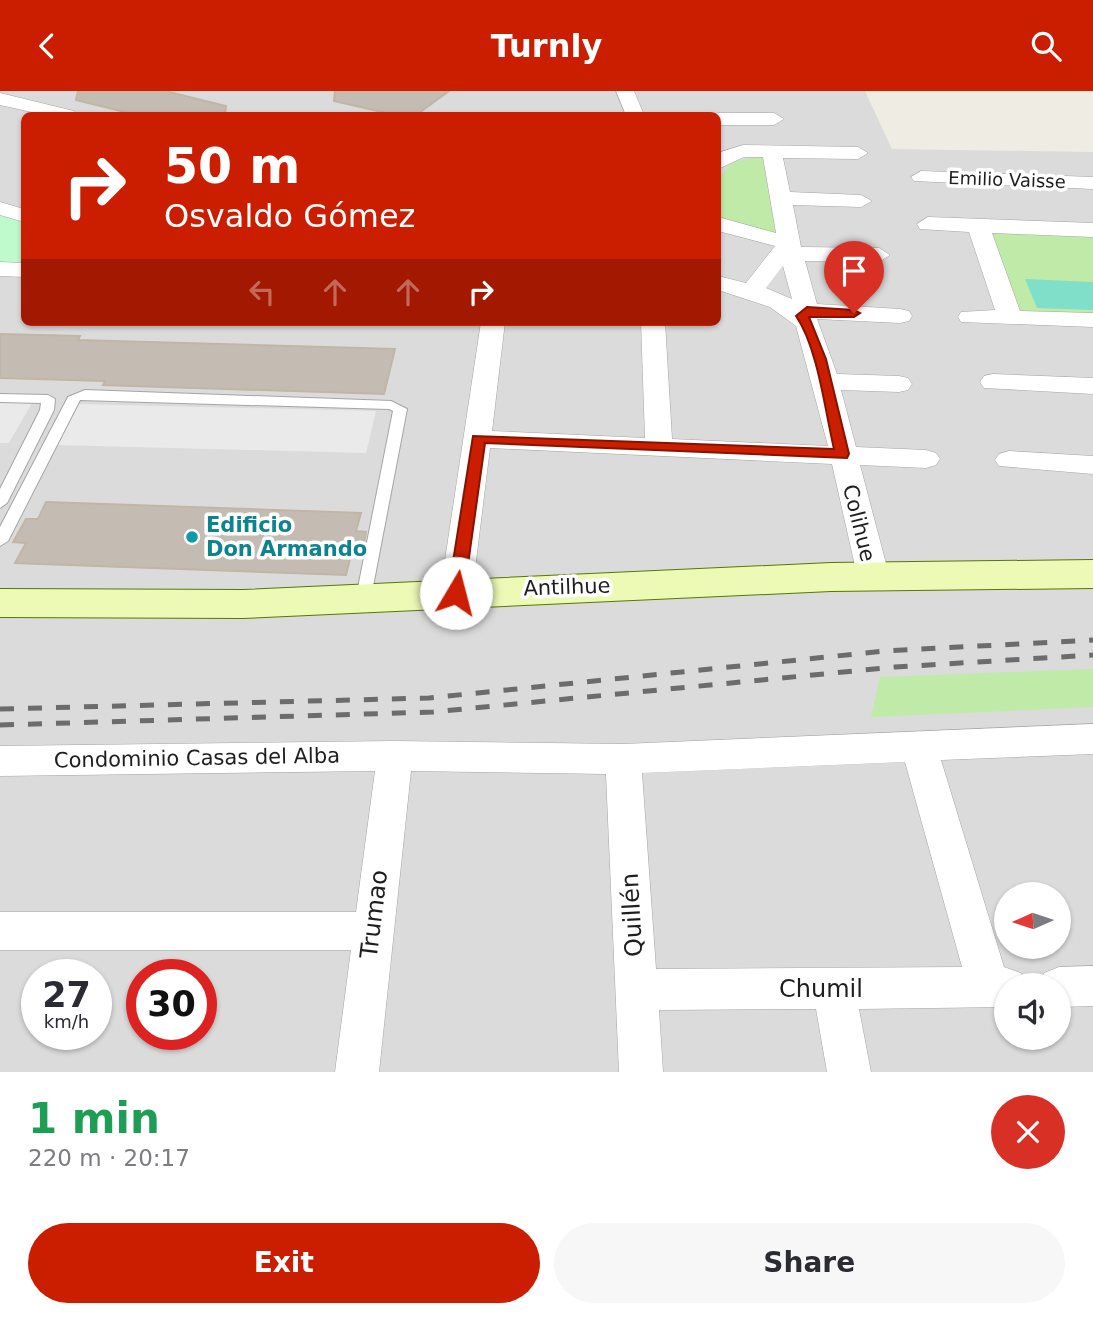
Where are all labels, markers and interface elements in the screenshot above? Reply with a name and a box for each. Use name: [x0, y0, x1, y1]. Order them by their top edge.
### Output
icon: back: [28, 27, 66, 65]
text: Turnly: [491, 27, 602, 65]
icon: search: [1027, 27, 1065, 65]
text: 50 m: [164, 138, 300, 195]
icon: right: [49, 140, 140, 231]
street label: Emilio Vaisse: [948, 167, 1066, 192]
text: Osvaldo Gómez: [164, 197, 415, 235]
pin: [824, 241, 884, 313]
icon: arrive: [835, 252, 873, 290]
icon: left: [243, 273, 281, 311]
icon: ahead: [316, 273, 354, 311]
icon: ahead: [389, 273, 427, 311]
icon: right: [462, 273, 500, 311]
street label: Colihue: [838, 482, 880, 564]
place label: Edificio Don Armando: [206, 513, 367, 561]
marker: Edificio Don Armando: [184, 529, 200, 545]
position arrow: [419, 556, 493, 630]
street label: Antilhue: [523, 573, 611, 601]
street label: Condominio Casas del Alba: [54, 744, 340, 772]
street label: Trumao: [355, 868, 393, 961]
street label: Quillén: [616, 872, 648, 958]
north arrow: [994, 882, 1071, 959]
map controls: [994, 882, 1071, 1050]
speed limit sign: 30: [126, 959, 217, 1050]
button: sound: [994, 973, 1071, 1050]
text: 27: [42, 975, 91, 1015]
street label: Chumil: [779, 975, 863, 1003]
text: km/h: [44, 1011, 89, 1032]
text: 1 min: [28, 1094, 160, 1143]
button: close: [991, 1095, 1065, 1169]
text: 220 m · 20:17: [28, 1145, 190, 1171]
button: Exit: [28, 1223, 540, 1303]
button: Share: [554, 1223, 1065, 1303]

